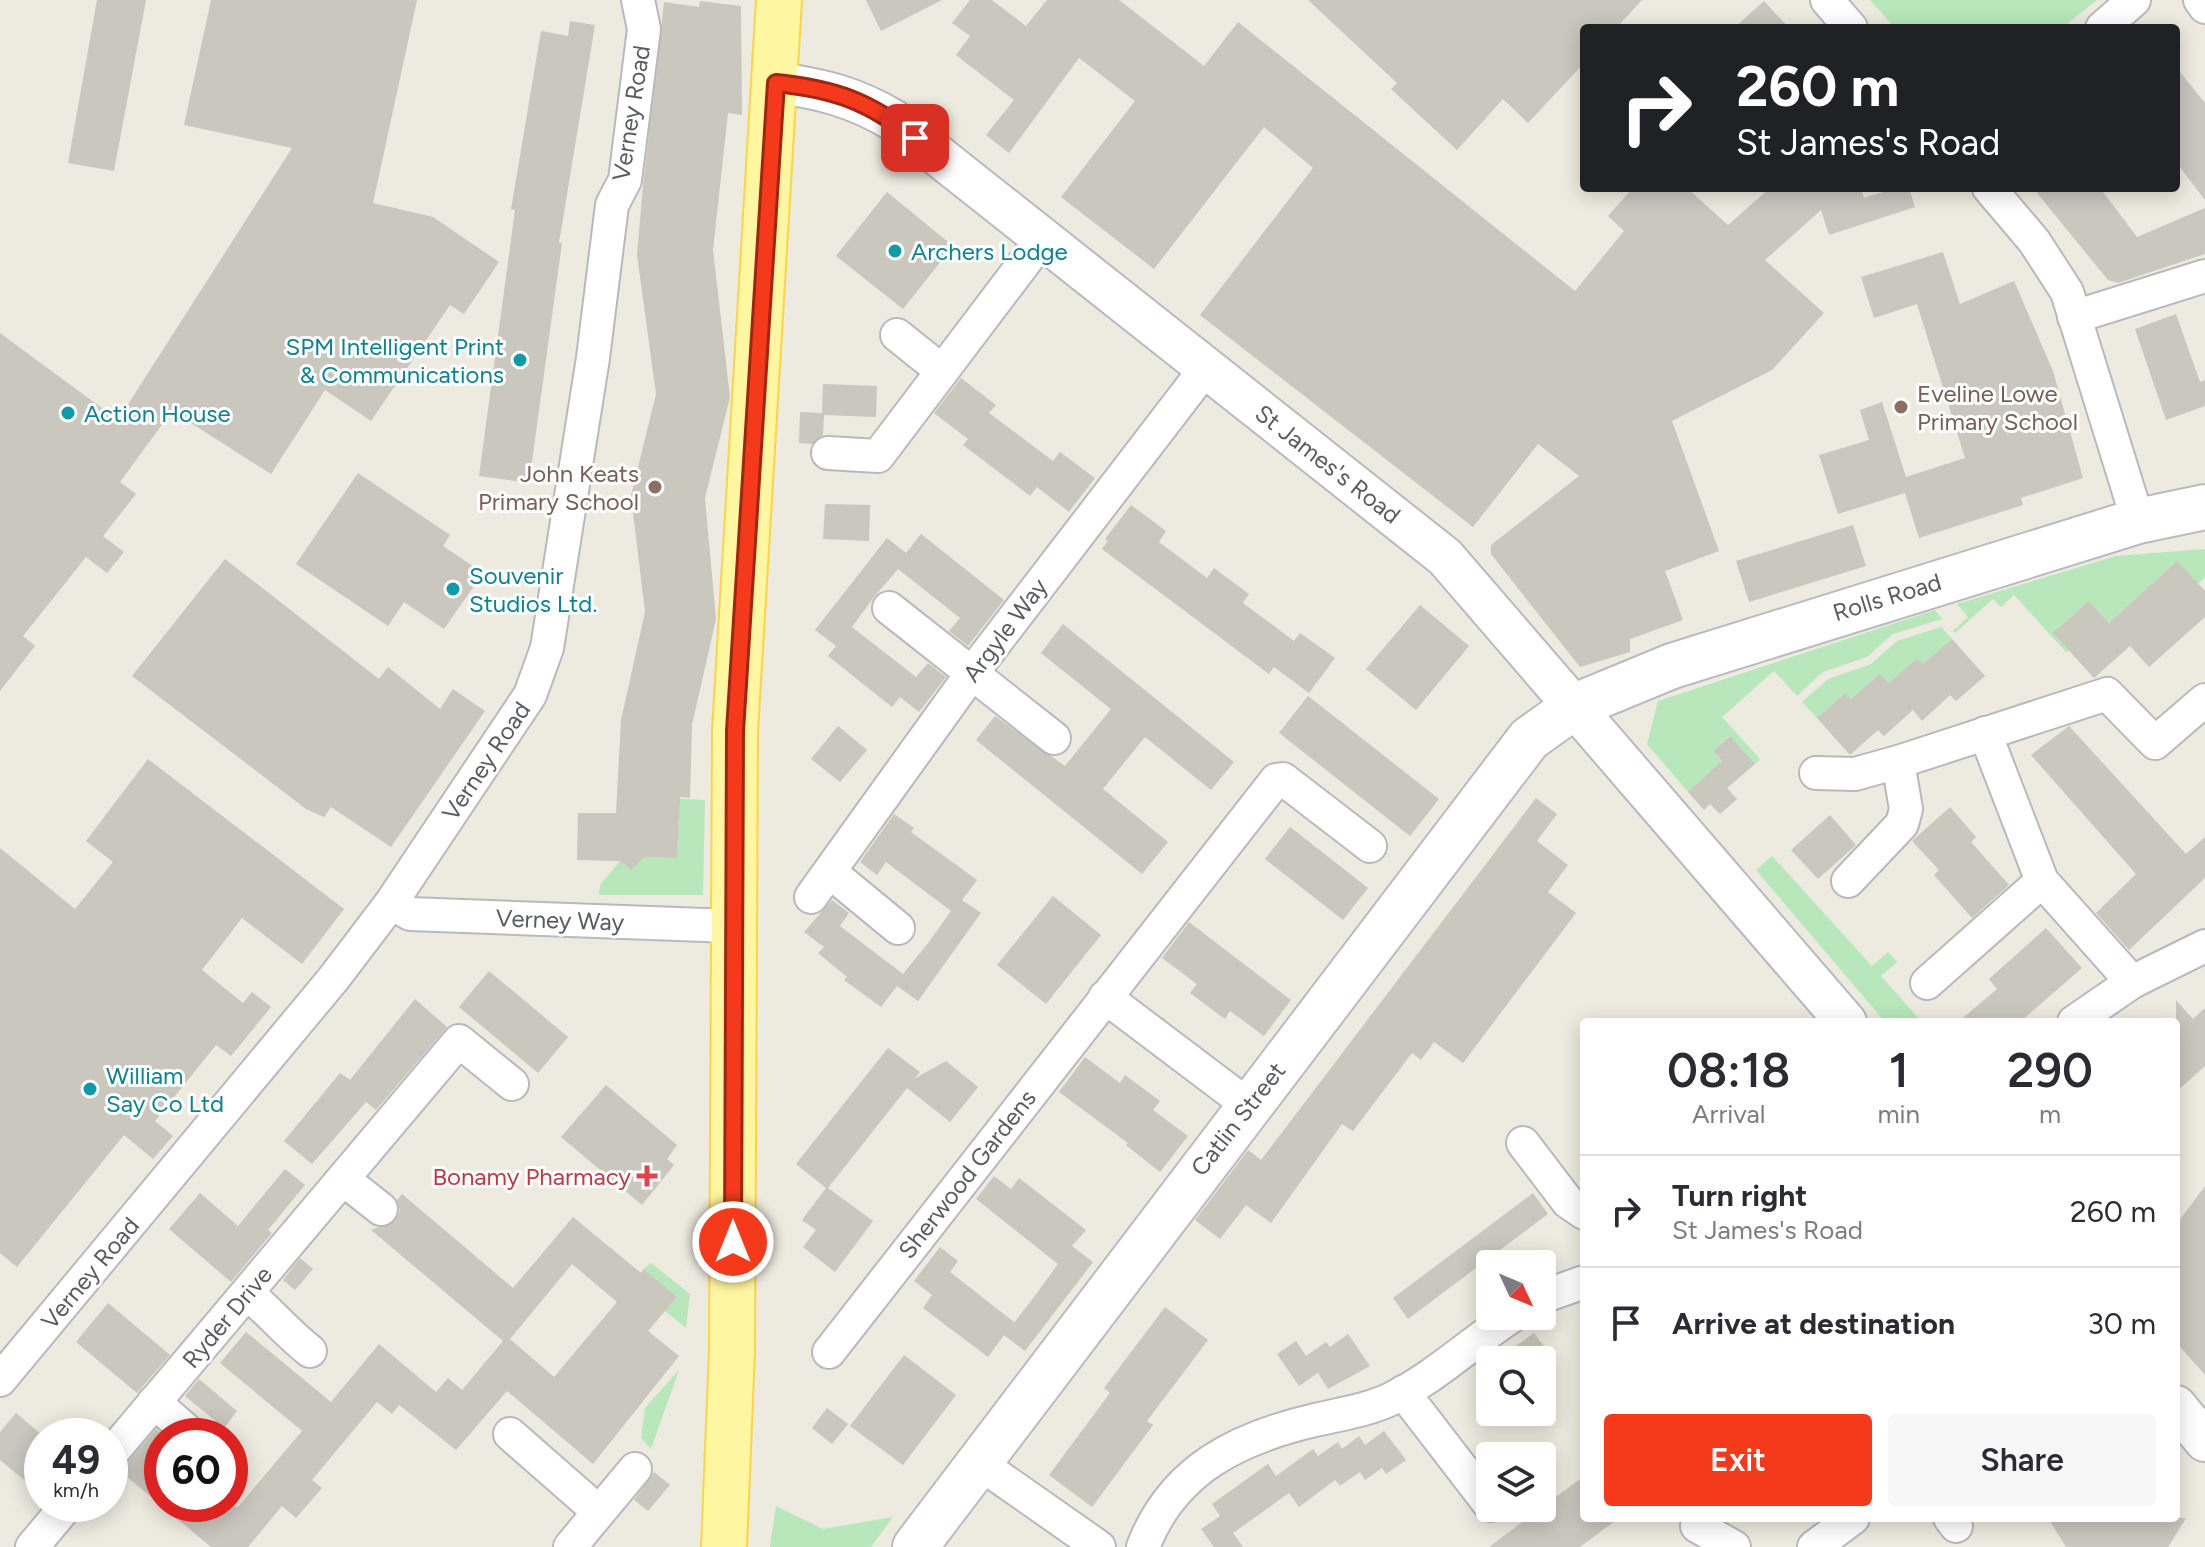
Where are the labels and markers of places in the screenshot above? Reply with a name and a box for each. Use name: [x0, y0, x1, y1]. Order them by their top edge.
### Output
pin: [881, 104, 949, 172]
place label: Archers Lodge: [911, 237, 1068, 266]
marker: Archers Lodge: [886, 242, 904, 260]
place label: SPM Intelligent Print & Communications: [285, 332, 504, 389]
marker: SPM Intelligent Print & Communications: [511, 351, 529, 369]
place label: Eveline Lowe Primary School: [1917, 379, 2078, 436]
marker: Eveline Lowe Primary School: [1892, 398, 1910, 416]
place label: Action House: [84, 399, 231, 428]
marker: Action House: [59, 404, 77, 422]
place label: John Keats Primary School: [478, 459, 639, 516]
marker: John Keats Primary School: [646, 478, 664, 496]
place label: Souvenir Studios Ltd.: [469, 561, 597, 618]
marker: Souvenir Studios Ltd.: [444, 580, 462, 598]
place label: William Say Co Ltd: [106, 1061, 224, 1118]
marker: William Say Co Ltd: [81, 1080, 99, 1098]
place label: Bonamy Pharmacy: [432, 1162, 631, 1191]
marker: Bonamy Pharmacy: [638, 1167, 656, 1185]

